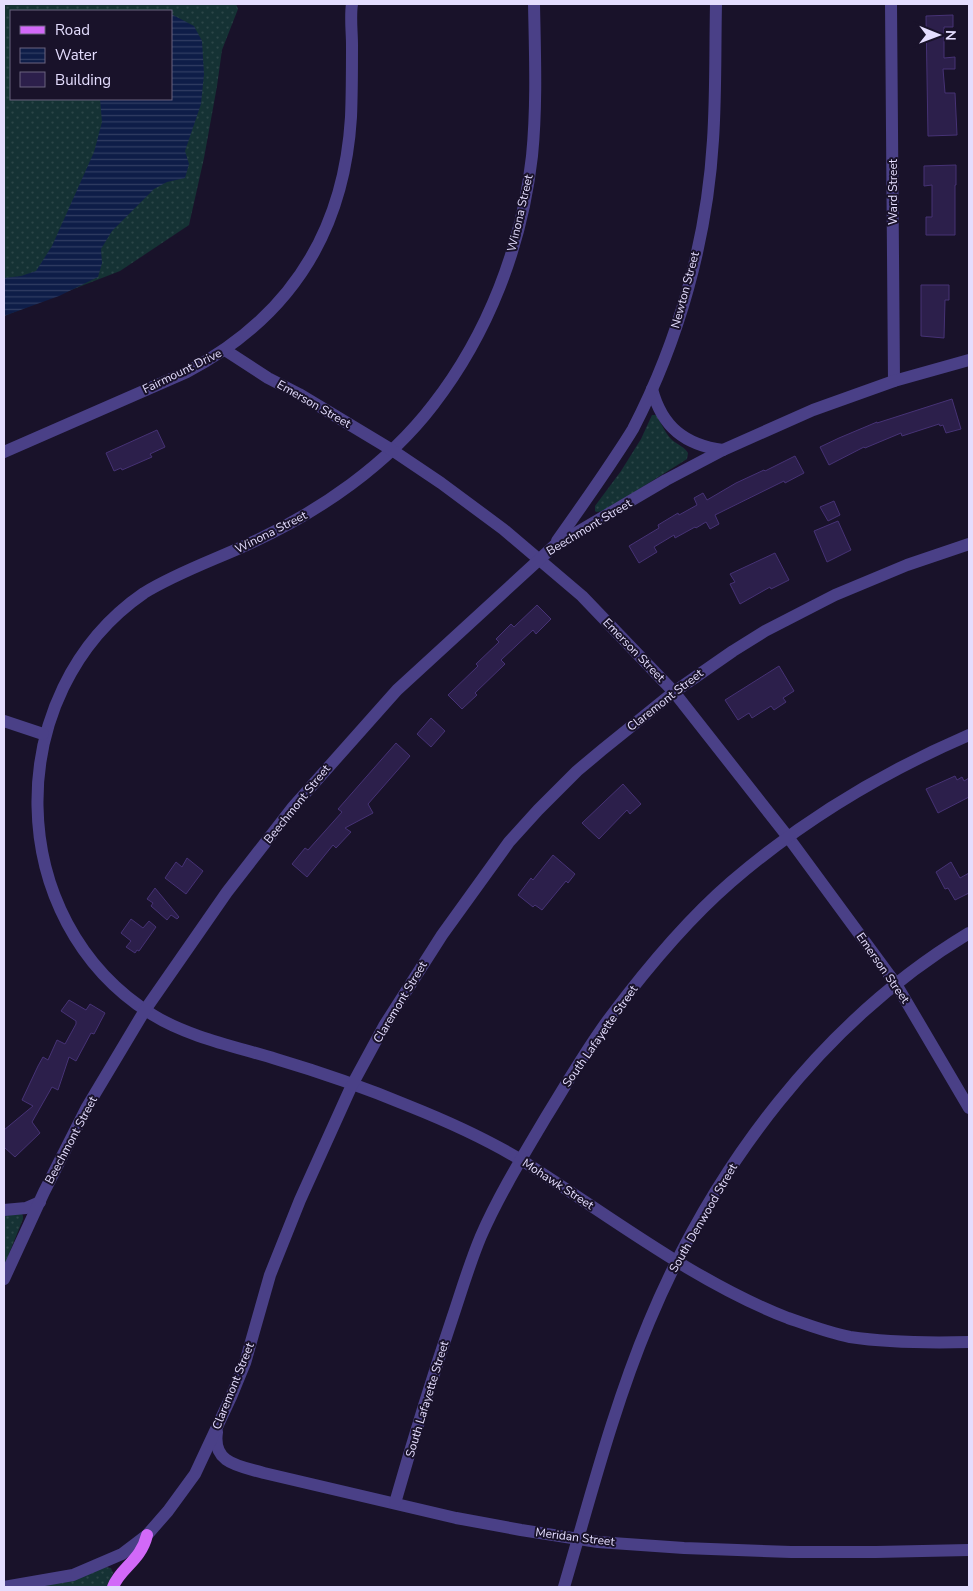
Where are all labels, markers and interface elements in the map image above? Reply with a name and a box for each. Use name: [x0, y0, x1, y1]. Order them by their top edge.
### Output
legend: [10, 10, 172, 100]
north arrow: [913, 10, 963, 60]
text: Road: [55, 20, 90, 40]
text: N: [941, 30, 960, 41]
text: Water: [55, 45, 98, 65]
text: Building: [55, 70, 111, 90]
street label: Ward Street: [885, 158, 901, 225]
street label: Winona Street: [503, 172, 537, 253]
street label: Newton Street: [667, 249, 703, 330]
street label: Fairmount Drive: [140, 345, 224, 397]
street label: Emerson Street: [274, 376, 355, 432]
street label: Beechmont Street: [543, 495, 635, 559]
street label: Winona Street: [232, 507, 310, 557]
street label: Emerson Street: [599, 615, 669, 686]
street label: Claremont Street: [624, 665, 707, 735]
street label: Beechmont Street: [260, 761, 334, 847]
street label: Emerson Street: [853, 929, 914, 1007]
street label: Claremont Street: [369, 958, 431, 1046]
street label: South Lafayette Street: [559, 981, 642, 1090]
street label: Beechmont Street: [41, 1093, 101, 1187]
street label: Mohawk Street: [519, 1155, 597, 1213]
street label: South Denwood Street: [665, 1160, 741, 1275]
street label: South Lafayette Street: [402, 1338, 453, 1459]
street label: Claremont Street: [208, 1339, 258, 1432]
street label: Meridan Street: [534, 1524, 616, 1550]

